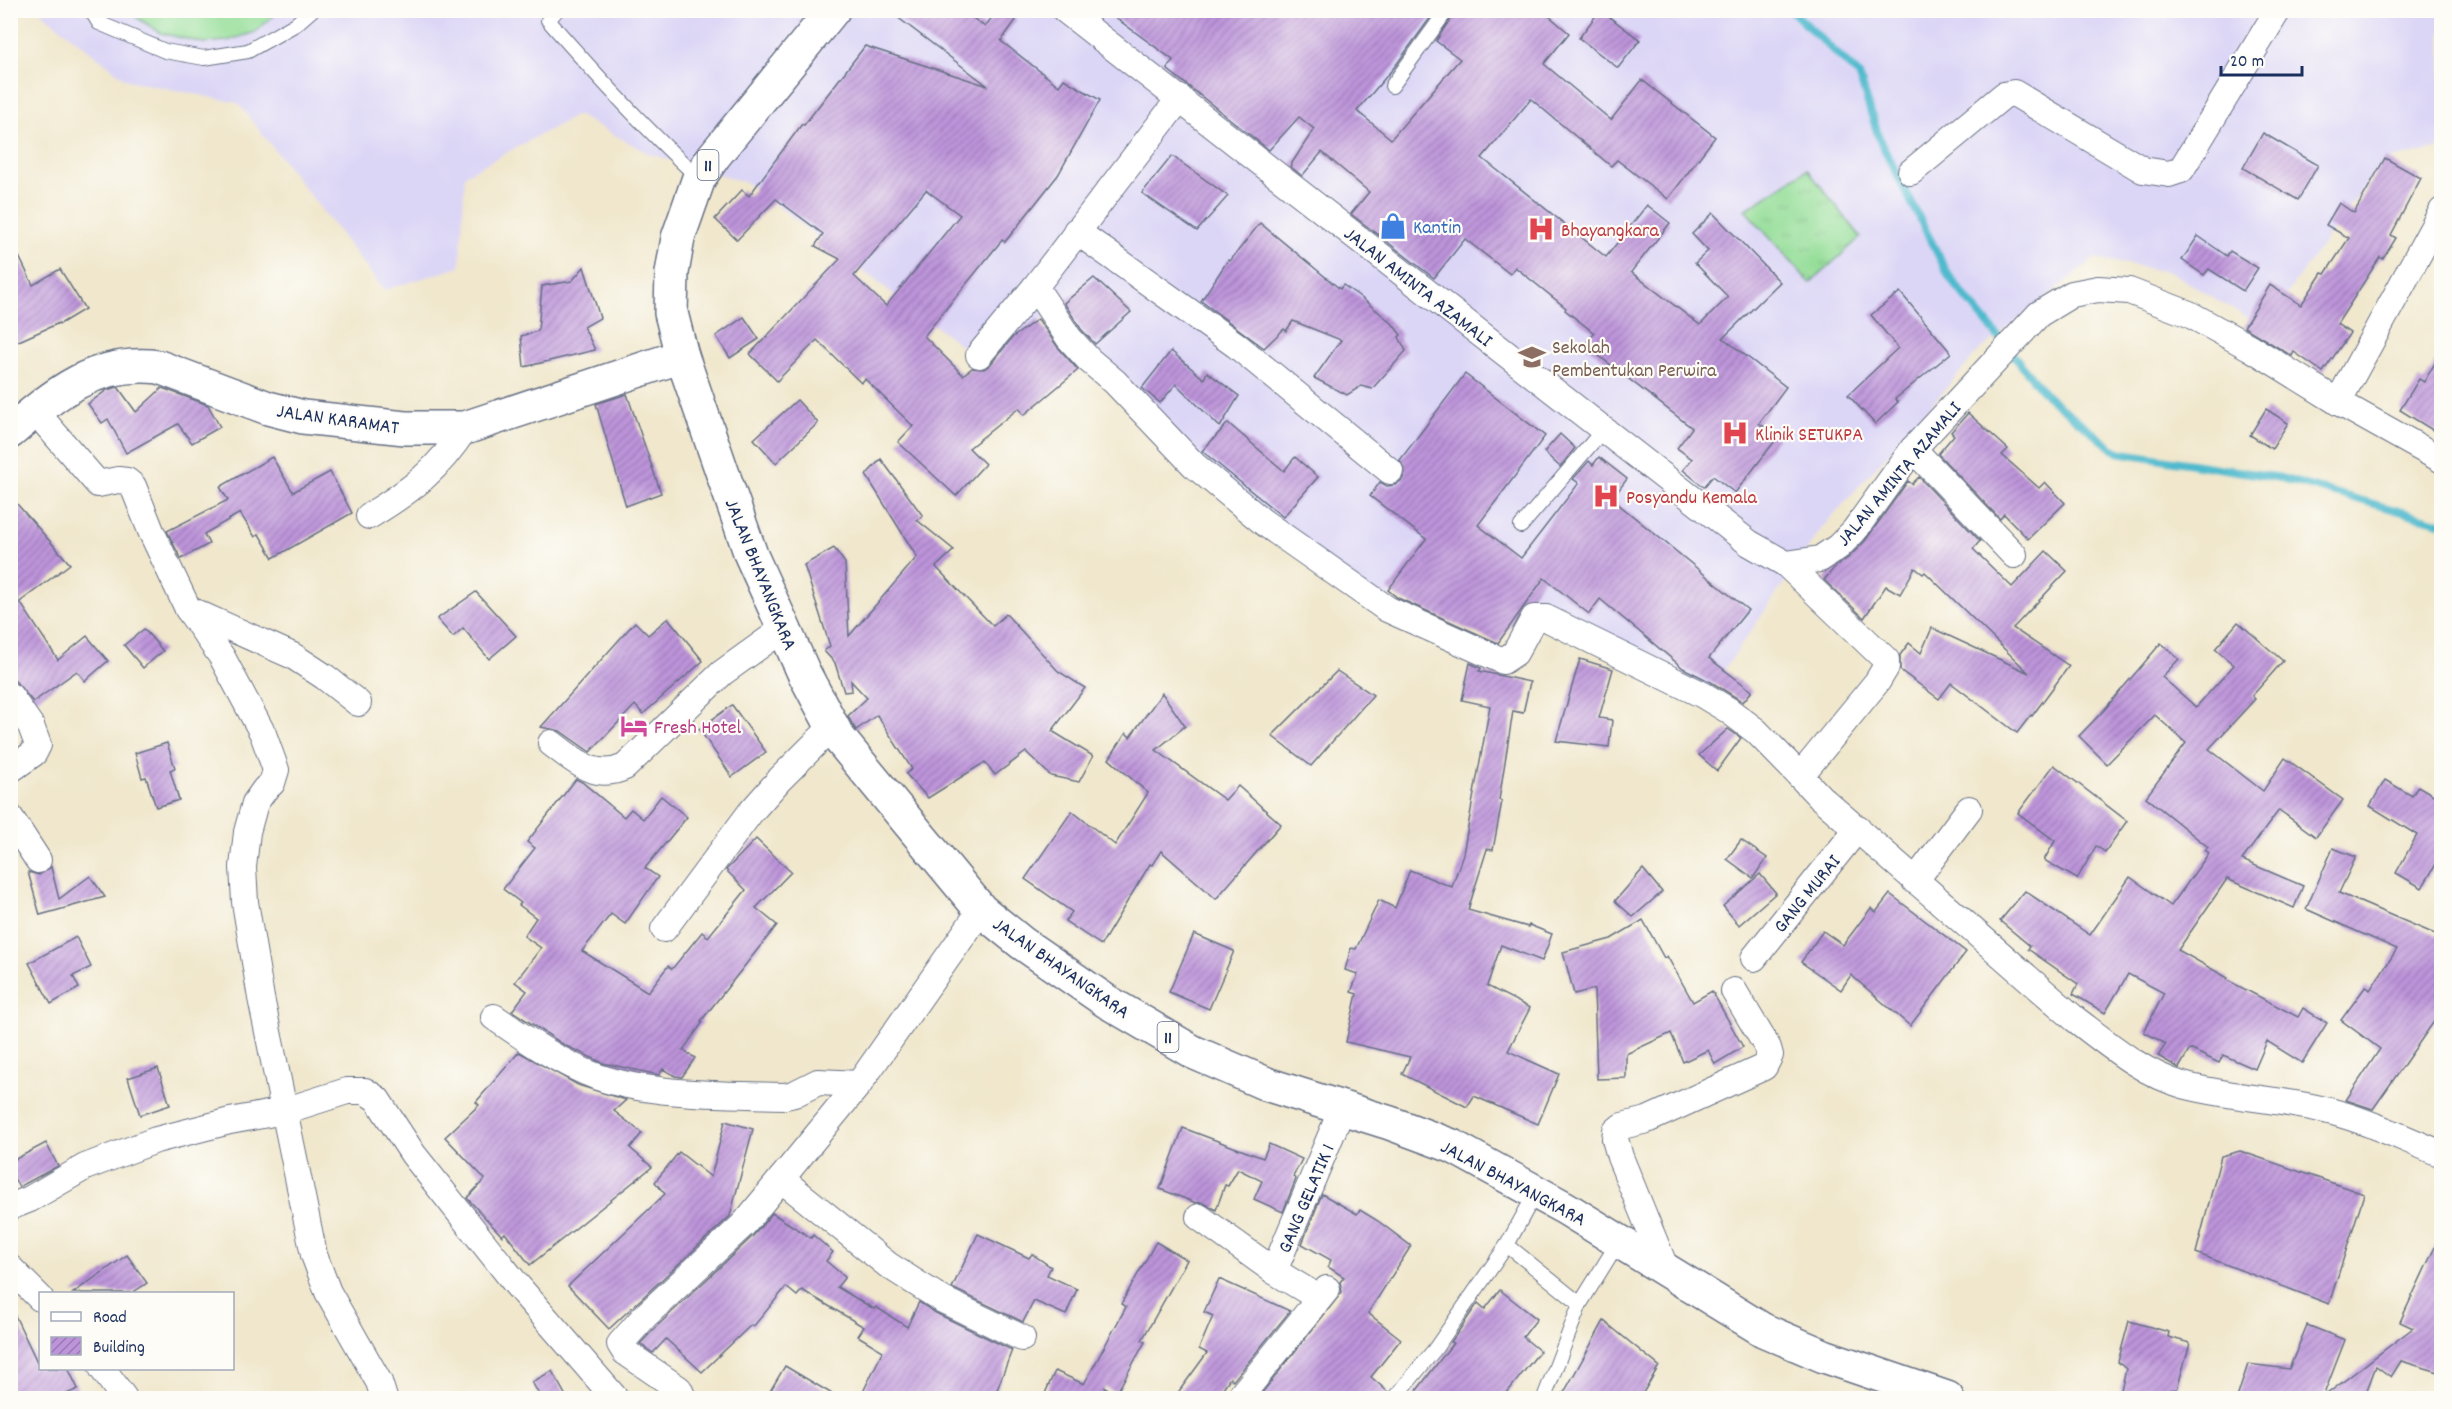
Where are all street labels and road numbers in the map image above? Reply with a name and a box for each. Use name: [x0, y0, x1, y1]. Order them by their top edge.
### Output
road number: 11: [698, 150, 718, 180]
street label: JALAN AMINTA AZAMALI: [1337, 221, 1497, 355]
street label: JALAN AMINTA AZAMALI: [1831, 396, 1969, 554]
street label: JALAN KARAMAT: [275, 399, 401, 443]
street label: JALAN BHAYANGKARA: [716, 495, 802, 655]
street label: GANG MURAI: [1768, 850, 1849, 940]
street label: JALAN BHAYANGKARA: [986, 912, 1134, 1027]
road number: 11: [1158, 1022, 1178, 1052]
street label: JALAN BHAYANGKARA: [1435, 1134, 1591, 1235]
street label: GANG GELATIK 1: [1272, 1140, 1343, 1258]

